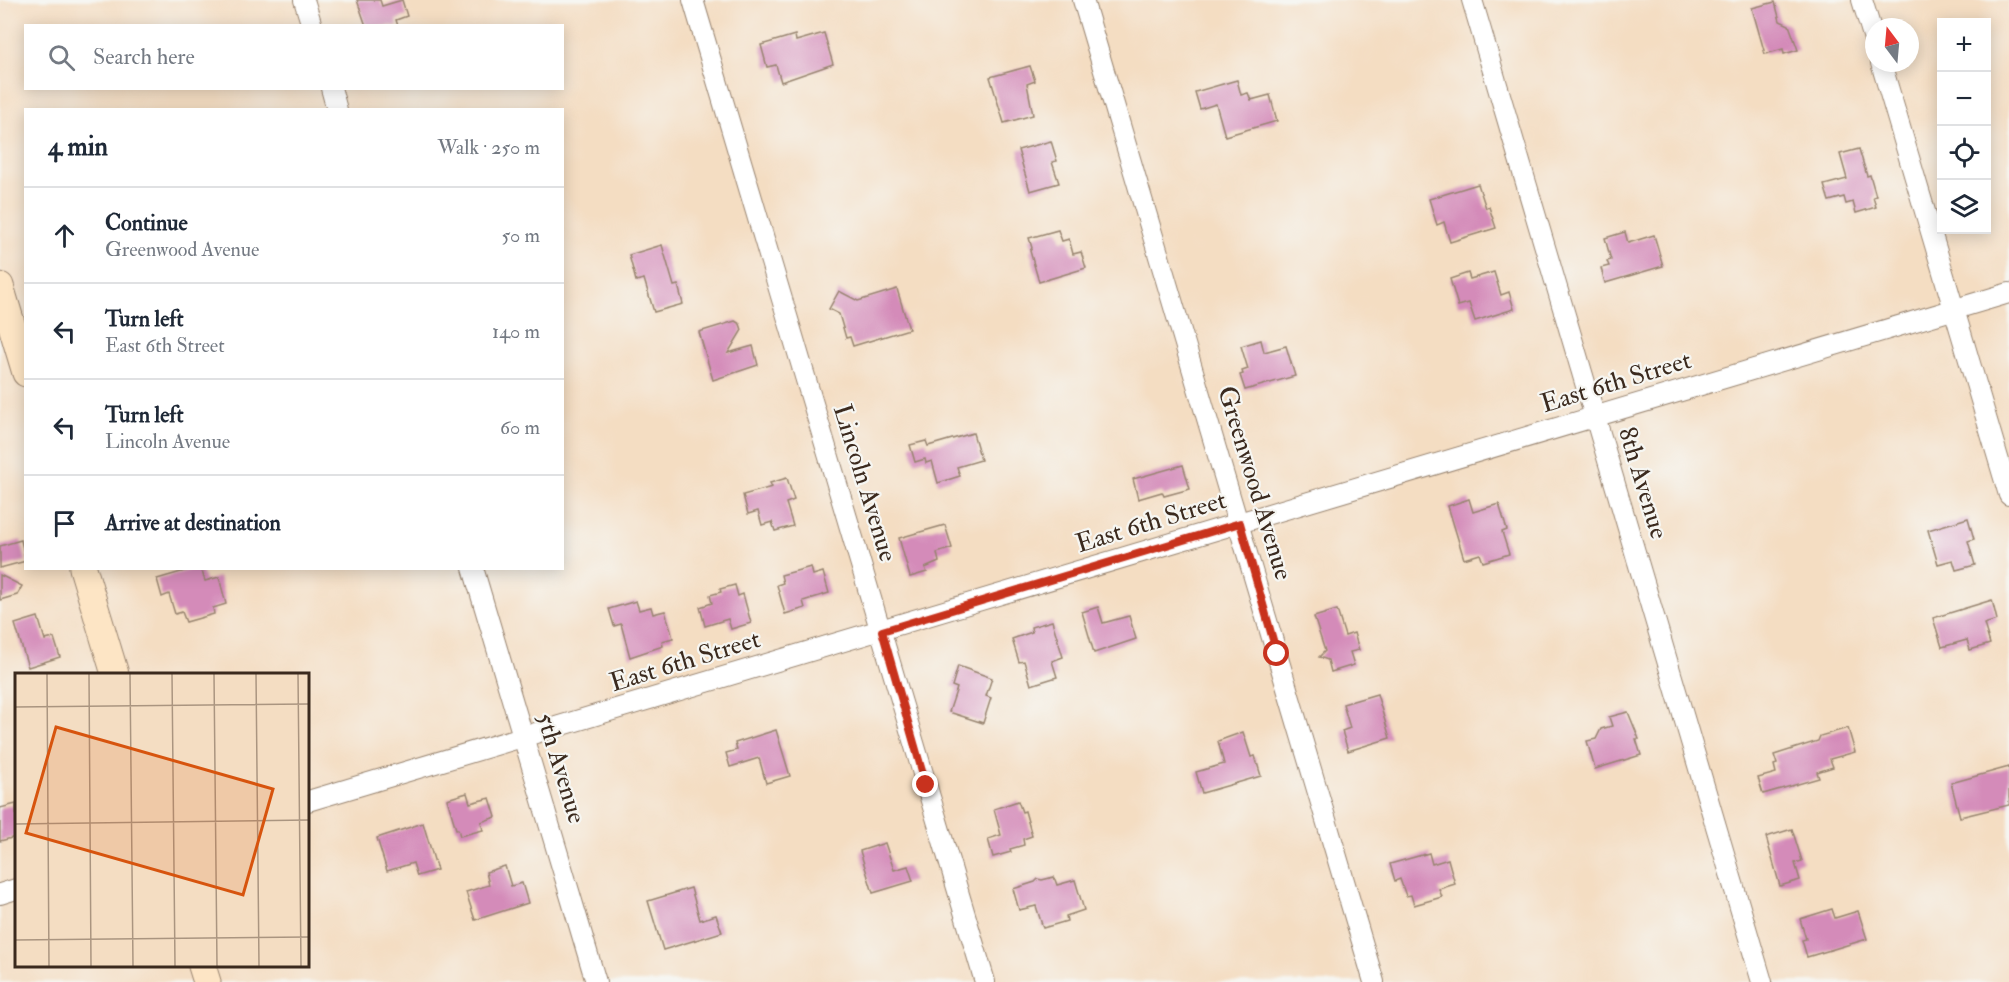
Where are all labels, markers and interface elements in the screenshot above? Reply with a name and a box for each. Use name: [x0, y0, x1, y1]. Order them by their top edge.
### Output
north arrow: [1865, 18, 1919, 72]
map controls: [1937, 18, 1991, 234]
button: +: [1937, 18, 1991, 72]
search box: [24, 24, 564, 90]
icon: search: [45, 41, 78, 74]
text: Search here: [93, 43, 195, 71]
button: −: [1937, 72, 1991, 126]
button: locate: [1937, 126, 1991, 180]
text: 4 min: [48, 131, 108, 163]
text: Walk · 250 m: [437, 135, 540, 160]
button: layers: [1937, 180, 1991, 234]
text: Continue: [105, 209, 188, 237]
icon: ahead: [48, 219, 81, 252]
text: 50 m: [501, 223, 540, 248]
text: Greenwood Avenue: [105, 237, 259, 262]
text: Turn left: [105, 305, 184, 333]
icon: left: [48, 315, 81, 348]
text: 140 m: [492, 319, 540, 344]
text: East 6th Street: [105, 333, 225, 358]
street label: East 6th Street: [1537, 344, 1695, 420]
street label: Greenwood Avenue: [1210, 382, 1300, 584]
text: Turn left: [105, 401, 184, 429]
street label: Lincoln Avenue: [826, 401, 904, 566]
icon: left: [48, 411, 81, 444]
text: 60 m: [500, 415, 540, 440]
street label: 8th Avenue: [1611, 423, 1675, 543]
text: Lincoln Avenue: [105, 429, 230, 454]
street label: East 6th Street: [1072, 484, 1230, 560]
icon: arrive: [48, 507, 81, 540]
text: Arrive at destination: [105, 509, 281, 537]
street label: East 6th Street: [606, 623, 764, 699]
route start: [1263, 640, 1289, 666]
inset map: [15, 673, 309, 967]
street label: 5th Avenue: [529, 709, 593, 827]
route end: [912, 771, 938, 797]

